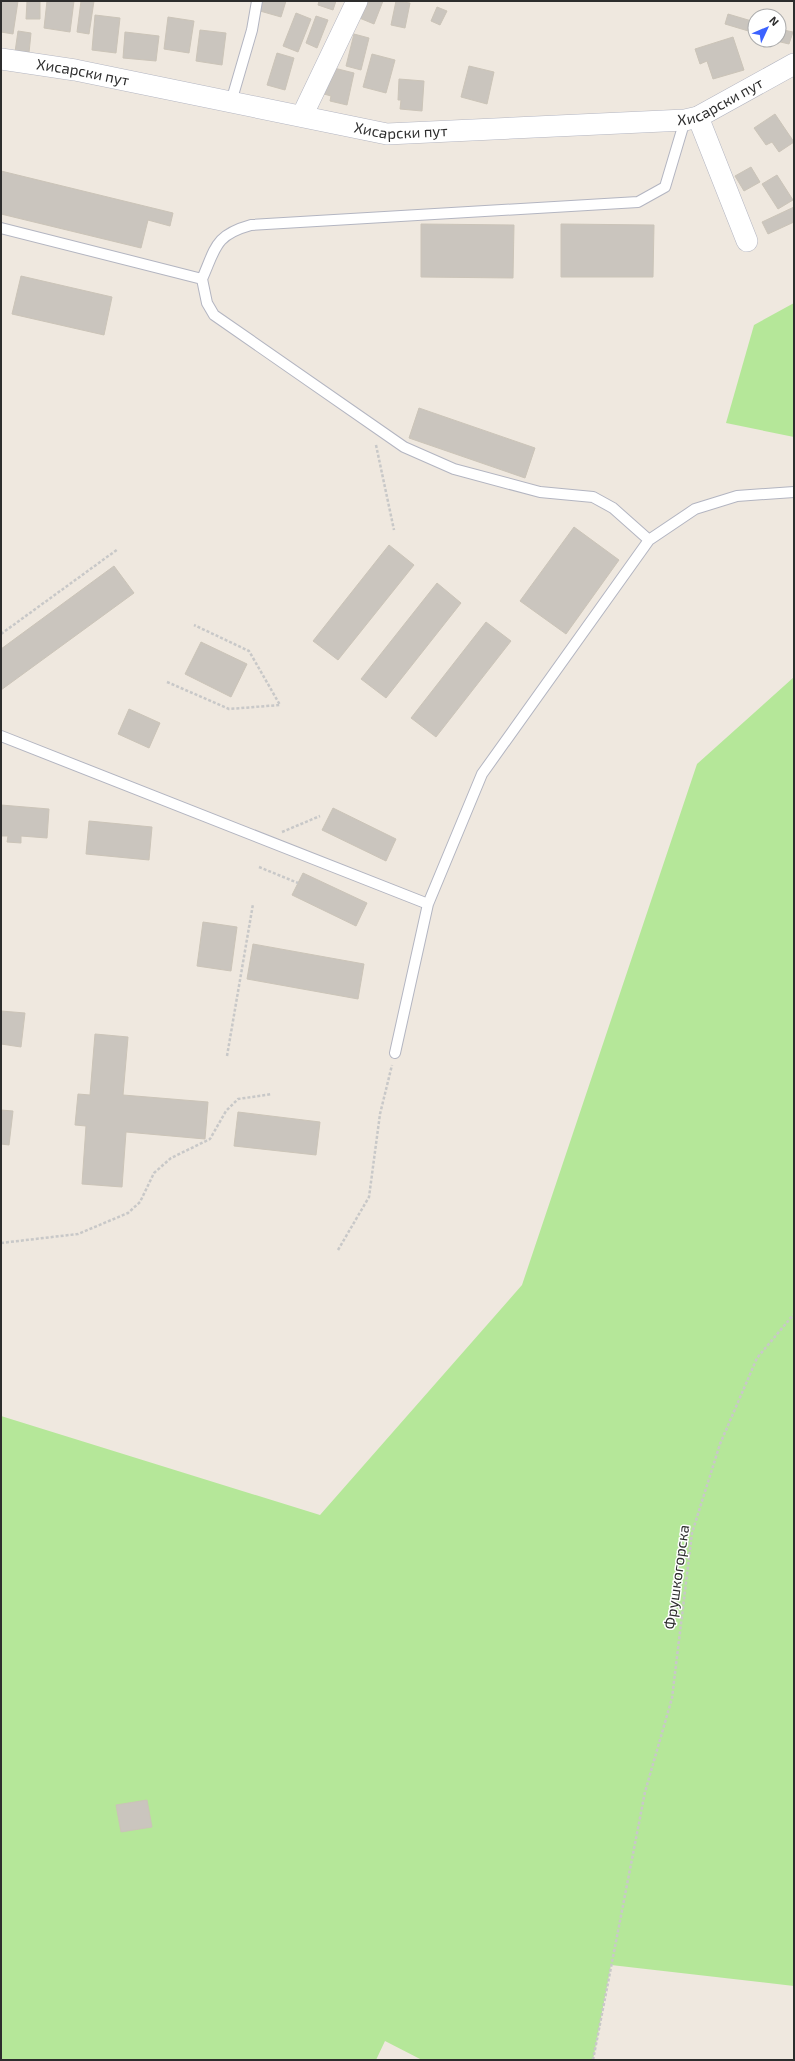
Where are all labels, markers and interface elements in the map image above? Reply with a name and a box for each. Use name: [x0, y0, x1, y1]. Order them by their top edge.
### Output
north arrow: [747, 8, 787, 48]
text: N: [767, 13, 782, 28]
street label: Хисарски пут: [35, 54, 131, 89]
street label: Хисарски пут: [677, 73, 766, 128]
street label: Хисарски пут: [353, 118, 448, 142]
street label: Фрушкогорска: [660, 1523, 693, 1630]

